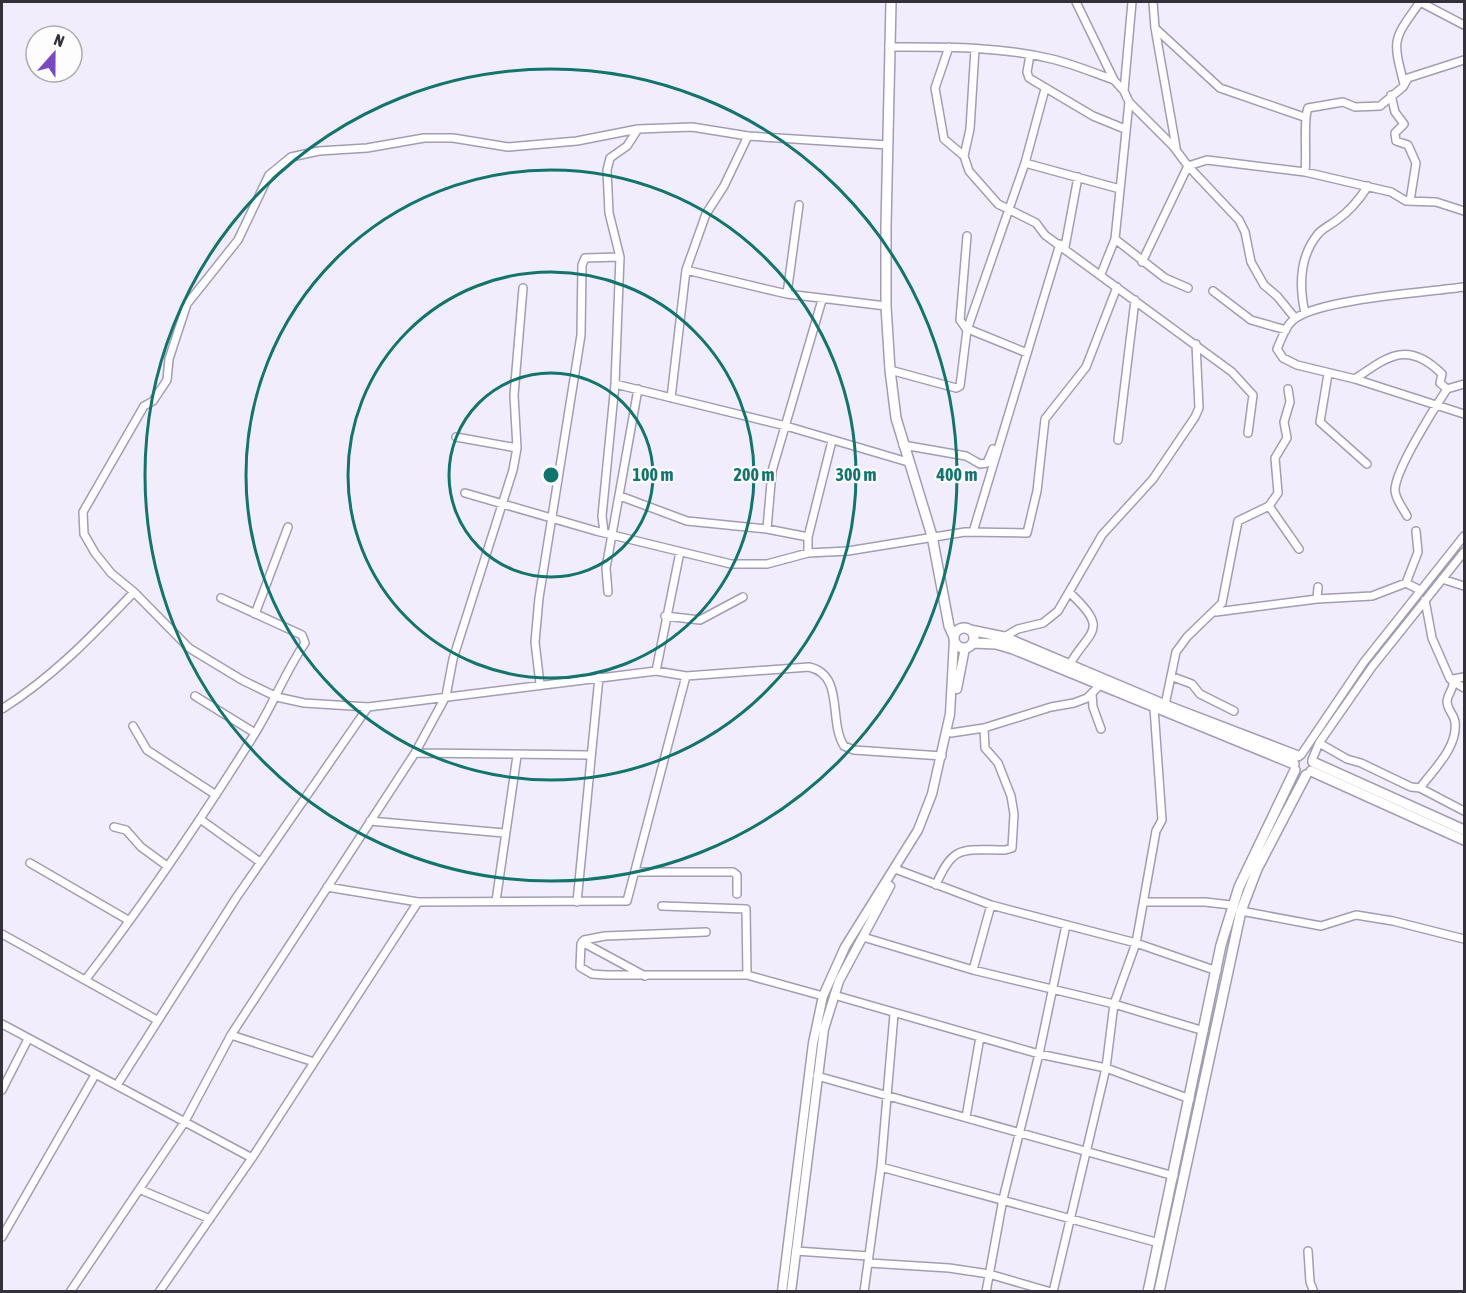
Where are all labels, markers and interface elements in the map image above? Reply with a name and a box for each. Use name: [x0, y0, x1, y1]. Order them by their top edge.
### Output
north arrow: [24, 24, 84, 84]
text: N: [52, 30, 67, 50]
text: 100 m: [633, 464, 673, 485]
text: 200 m: [734, 464, 774, 485]
text: 300 m: [836, 464, 876, 485]
text: 400 m: [936, 464, 977, 485]
centre of rings: [541, 465, 561, 485]

